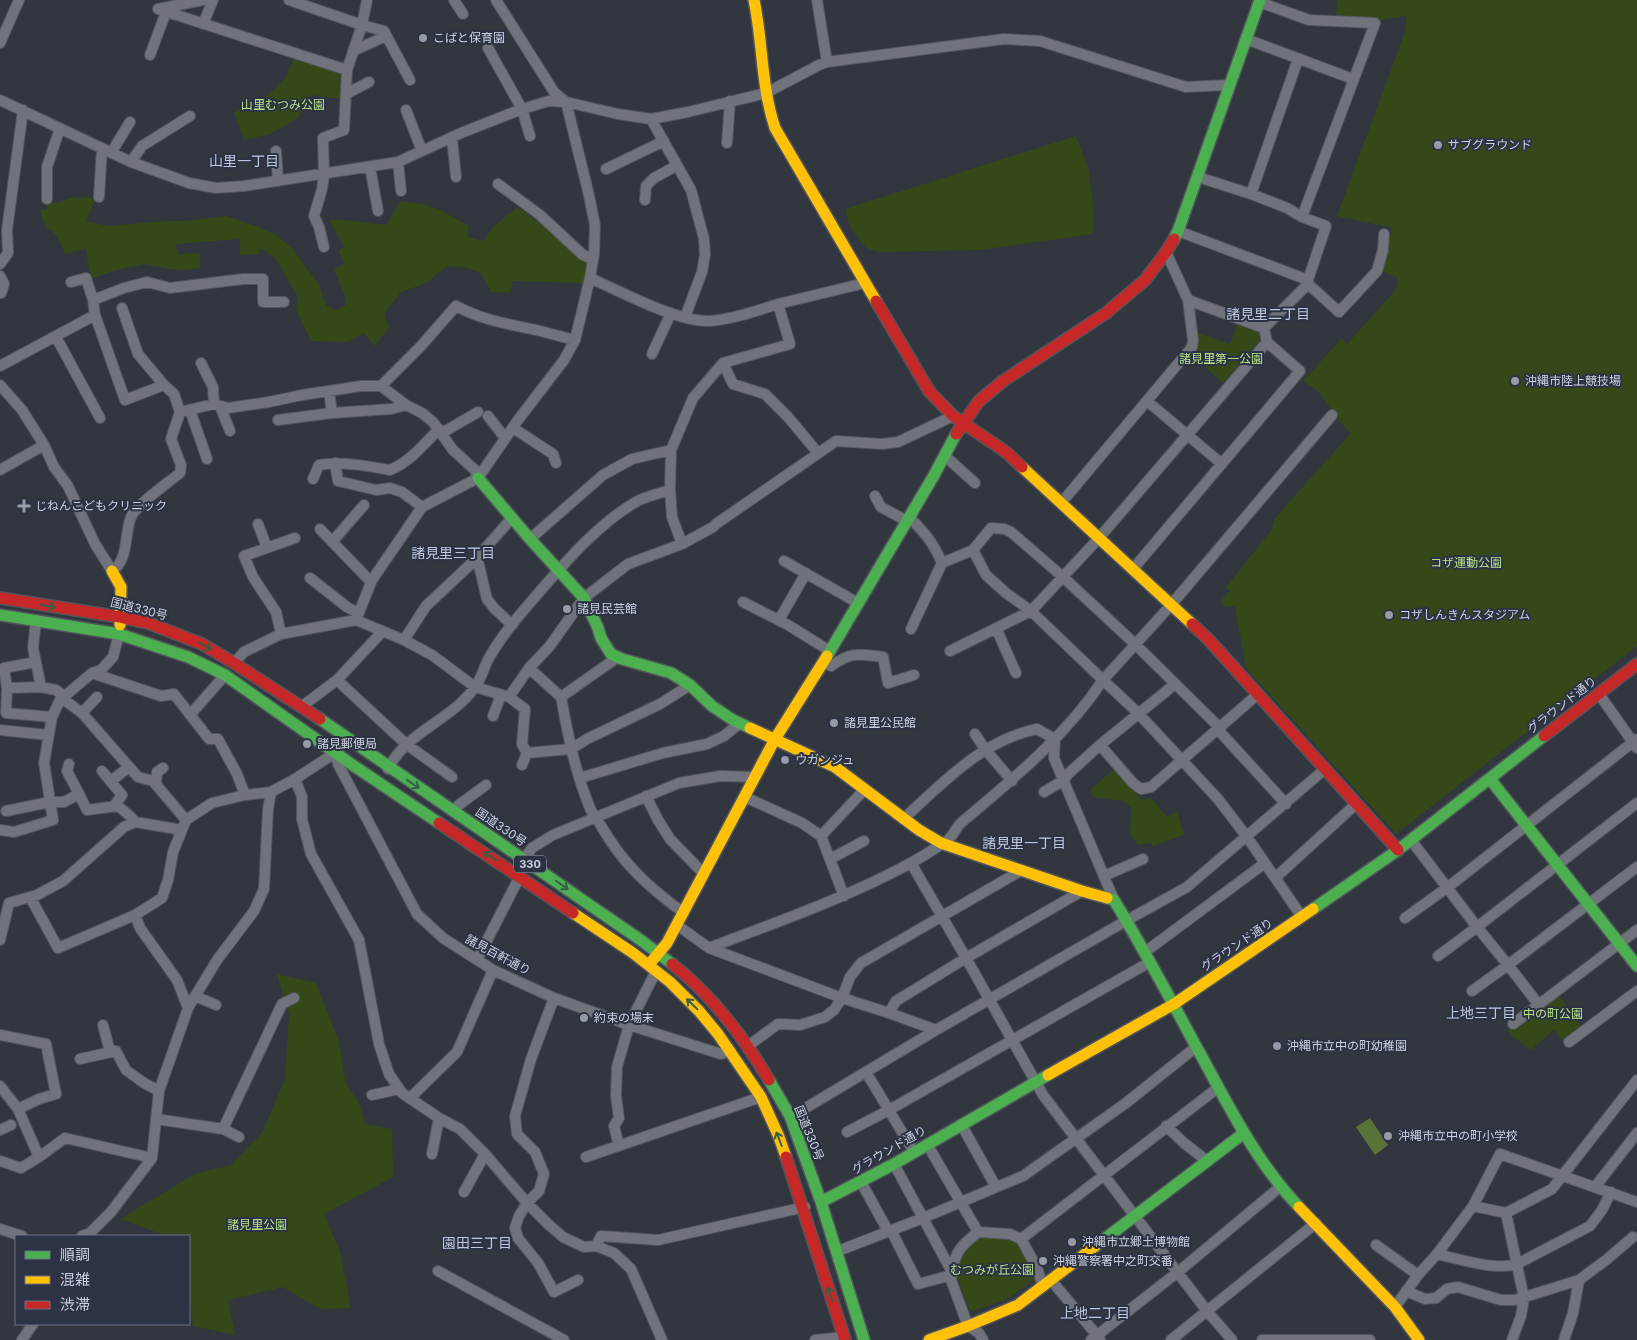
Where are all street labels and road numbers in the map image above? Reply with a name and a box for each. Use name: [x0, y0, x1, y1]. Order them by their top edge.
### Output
street label: 国道330号: [109, 594, 169, 623]
street label: グラウンド通り: [1524, 673, 1599, 736]
street label: 国道330号: [473, 804, 530, 849]
road number: 330: [514, 856, 546, 872]
street label: グラウンド通り: [1198, 915, 1276, 974]
street label: 諸見百軒通り: [463, 931, 534, 978]
street label: 国道330号: [792, 1103, 827, 1163]
street label: グラウンド通り: [849, 1122, 929, 1177]

